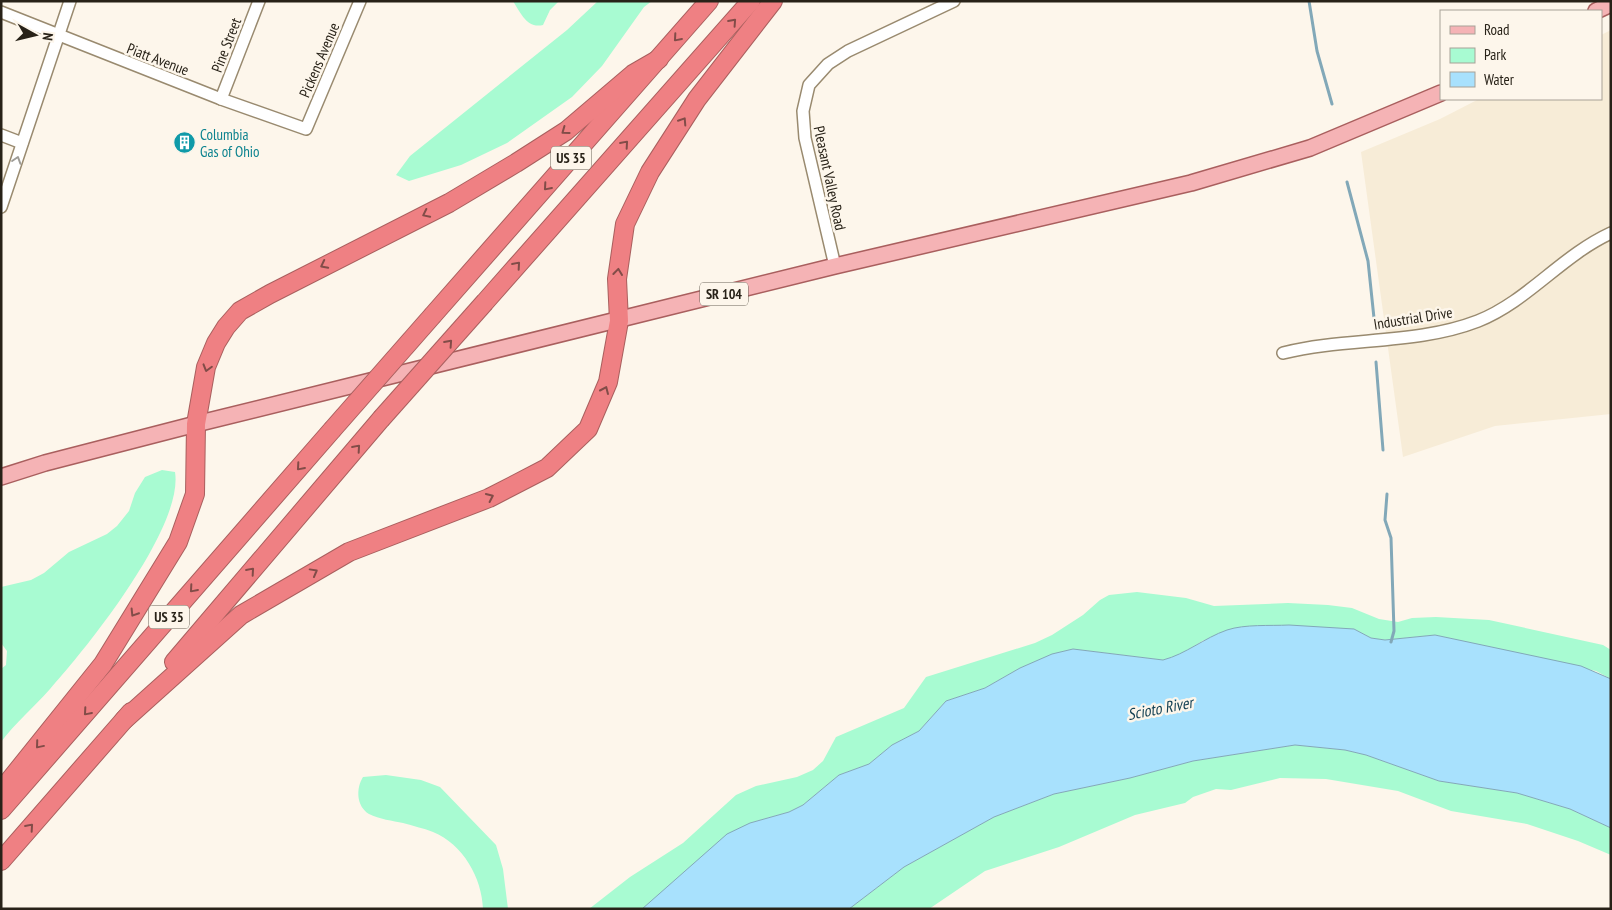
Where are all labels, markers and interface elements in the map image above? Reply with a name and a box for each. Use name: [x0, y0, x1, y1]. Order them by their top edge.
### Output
north arrow: [10, 10, 60, 60]
legend: [1440, 10, 1602, 100]
street label: Pine Street: [207, 15, 245, 75]
one-way arrow: [727, 18, 736, 27]
street label: Pickens Avenue: [295, 20, 343, 100]
text: Road: [1484, 20, 1510, 39]
text: N: [38, 32, 57, 42]
one-way arrow: [674, 32, 682, 41]
street label: Piatt Avenue: [124, 38, 192, 80]
text: Park: [1484, 45, 1506, 64]
text: Water: [1484, 70, 1515, 89]
one-way arrow: [677, 117, 687, 126]
street label: Pleasant Valley Road: [810, 124, 850, 232]
place label: Columbia Gas of Ohio: [200, 125, 260, 161]
one-way arrow: [561, 125, 571, 134]
building icon: Columbia Gas of Ohio: [172, 131, 196, 155]
one-way arrow: [619, 140, 628, 149]
road number: US 35: [551, 146, 591, 170]
one-way arrow: [11, 157, 21, 165]
one-way arrow: [543, 181, 552, 190]
one-way arrow: [422, 208, 431, 219]
one-way arrow: [320, 259, 329, 269]
one-way arrow: [512, 262, 521, 271]
one-way arrow: [612, 268, 623, 276]
road number: SR 104: [700, 282, 748, 306]
street label: Industrial Drive: [1372, 302, 1454, 334]
one-way arrow: [443, 340, 452, 349]
one-way arrow: [202, 363, 212, 372]
one-way arrow: [598, 386, 609, 395]
one-way arrow: [351, 444, 360, 453]
one-way arrow: [297, 461, 306, 470]
one-way arrow: [485, 492, 494, 503]
one-way arrow: [245, 568, 254, 577]
one-way arrow: [308, 568, 317, 578]
one-way arrow: [191, 583, 199, 592]
road number: US 35: [149, 606, 189, 628]
one-way arrow: [131, 608, 141, 617]
water label: Scioto River: [1126, 691, 1197, 724]
one-way arrow: [84, 706, 93, 715]
one-way arrow: [37, 739, 45, 748]
one-way arrow: [24, 824, 33, 833]

